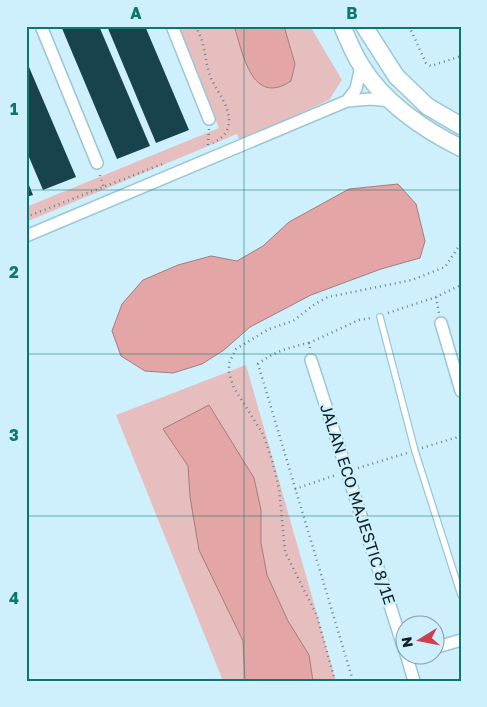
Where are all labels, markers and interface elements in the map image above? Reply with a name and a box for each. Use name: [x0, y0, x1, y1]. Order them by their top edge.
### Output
text: A: [130, 3, 142, 23]
text: B: [346, 3, 358, 23]
text: 1: [10, 99, 18, 119]
text: 2: [9, 262, 19, 282]
street label: JALAN ECO MAJESTIC 8/1E: [316, 401, 400, 607]
text: 3: [9, 425, 19, 445]
text: 4: [9, 588, 19, 608]
north arrow: [394, 614, 444, 664]
text: N: [397, 636, 416, 649]

